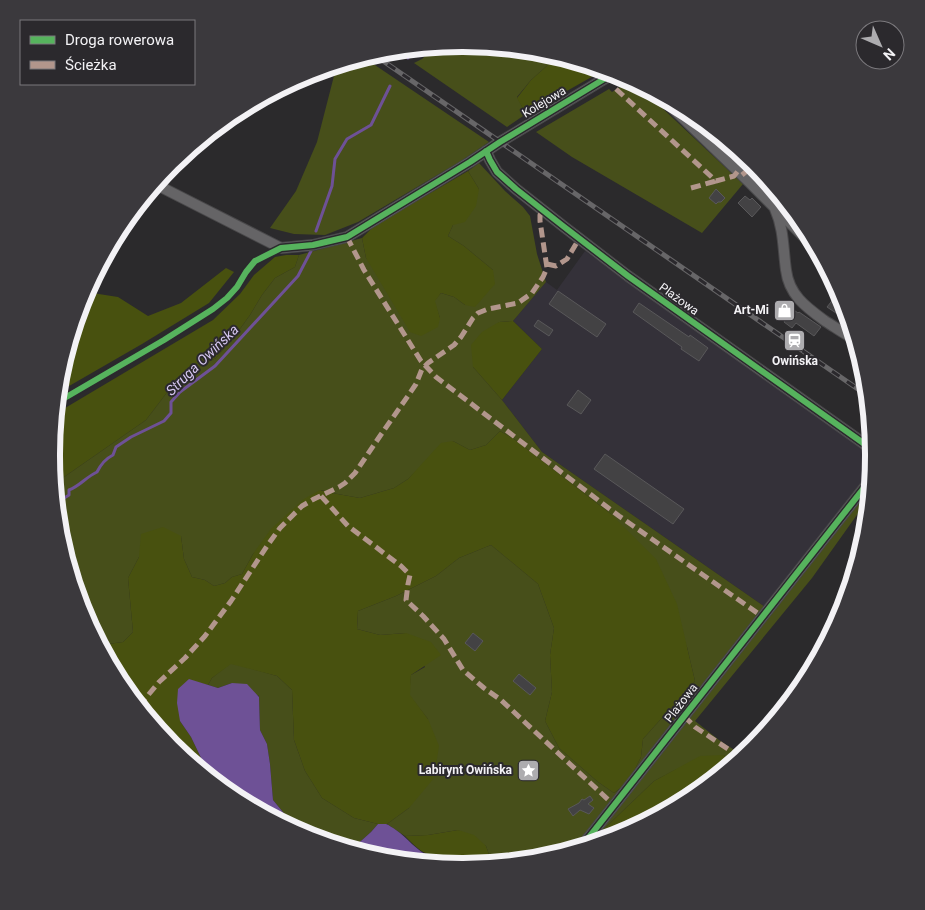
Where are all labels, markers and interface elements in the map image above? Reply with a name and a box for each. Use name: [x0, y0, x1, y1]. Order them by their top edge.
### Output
legend: [20, 20, 195, 85]
north arrow: [855, 20, 905, 70]
text: Droga rowerowa: [65, 31, 174, 49]
text: N: [880, 45, 898, 63]
text: Ścieżka: [65, 56, 117, 74]
street label: Kolejowa: [519, 83, 569, 121]
street label: Plażowa: [657, 280, 701, 318]
shop icon: Art-Mi: [773, 298, 797, 322]
place label: Art-Mi: [734, 303, 769, 317]
water label: Struga Owińska: [162, 321, 242, 399]
station icon: Owińska: [783, 328, 807, 352]
place label: Owińska: [772, 354, 819, 368]
street label: Plażowa: [662, 681, 700, 725]
place icon: Labirynt Owińska: [516, 758, 540, 782]
place label: Labirynt Owińska: [419, 763, 513, 777]

